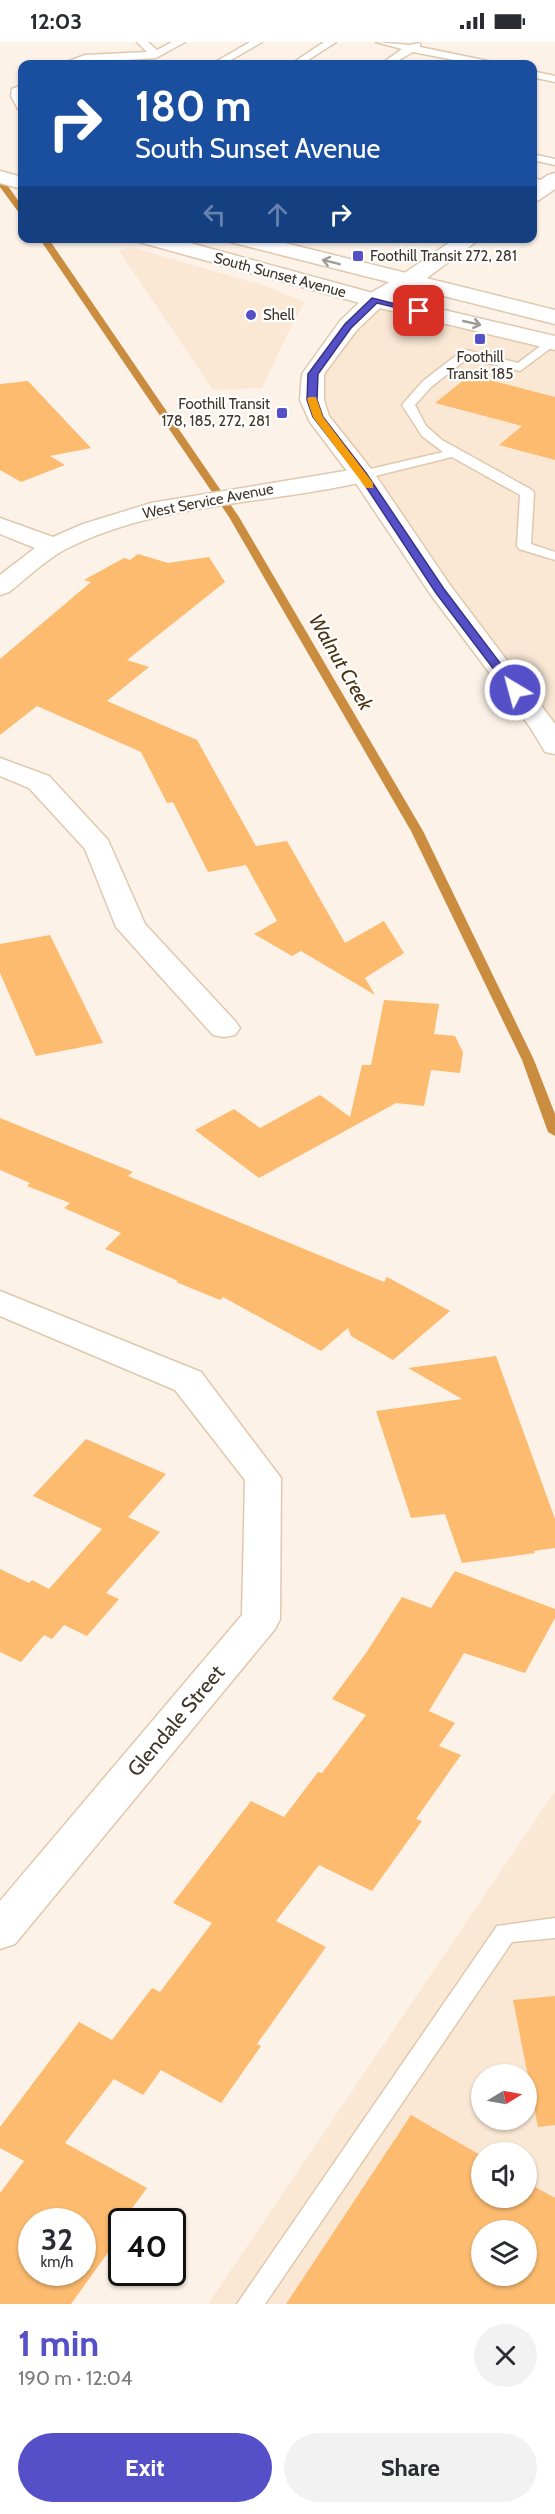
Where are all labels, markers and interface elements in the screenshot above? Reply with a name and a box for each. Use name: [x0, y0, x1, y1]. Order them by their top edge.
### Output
text: 12:03: [30, 8, 82, 35]
text: 180 m: [135, 80, 251, 132]
icon: right: [36, 84, 114, 162]
text: South Sunset Avenue: [135, 132, 380, 165]
icon: left: [198, 198, 231, 231]
icon: ahead: [261, 198, 294, 231]
icon: right: [324, 198, 357, 231]
place label: Foothill Transit 272, 281: [370, 247, 517, 265]
street label: South Sunset Avenue: [212, 249, 348, 301]
marker: Foothill Transit 272, 281: [351, 249, 365, 263]
one-way arrow: [322, 255, 341, 267]
pin: [393, 285, 444, 336]
icon: arrive: [402, 294, 435, 327]
place label: Shell: [263, 306, 295, 324]
marker: Shell: [244, 308, 258, 322]
one-way arrow: [463, 318, 482, 330]
marker: Foothill Transit 185: [473, 332, 487, 346]
place label: Foothill Transit 185: [447, 348, 513, 383]
place label: Foothill Transit 178, 185, 272, 281: [161, 395, 270, 430]
marker: Foothill Transit 178, 185, 272, 281: [275, 406, 289, 420]
street label: West Service Avenue: [141, 479, 275, 523]
water label: Walnut Creek: [304, 610, 379, 716]
position arrow: [483, 658, 547, 722]
street label: Glendale Street: [122, 1660, 229, 1781]
north arrow: [471, 2064, 537, 2130]
map controls: [471, 2064, 537, 2286]
button: sound: [471, 2142, 537, 2208]
speed limit sign: 40: [108, 2208, 186, 2286]
button: layers: [471, 2220, 537, 2286]
text: 32: [41, 2221, 73, 2258]
text: km/h: [41, 2253, 73, 2271]
text: 1 min: [18, 2321, 99, 2365]
button: close: [474, 2324, 537, 2387]
text: 190 m · 12:04: [18, 2366, 132, 2390]
button: Exit: [18, 2433, 272, 2502]
button: Share: [284, 2433, 537, 2502]

